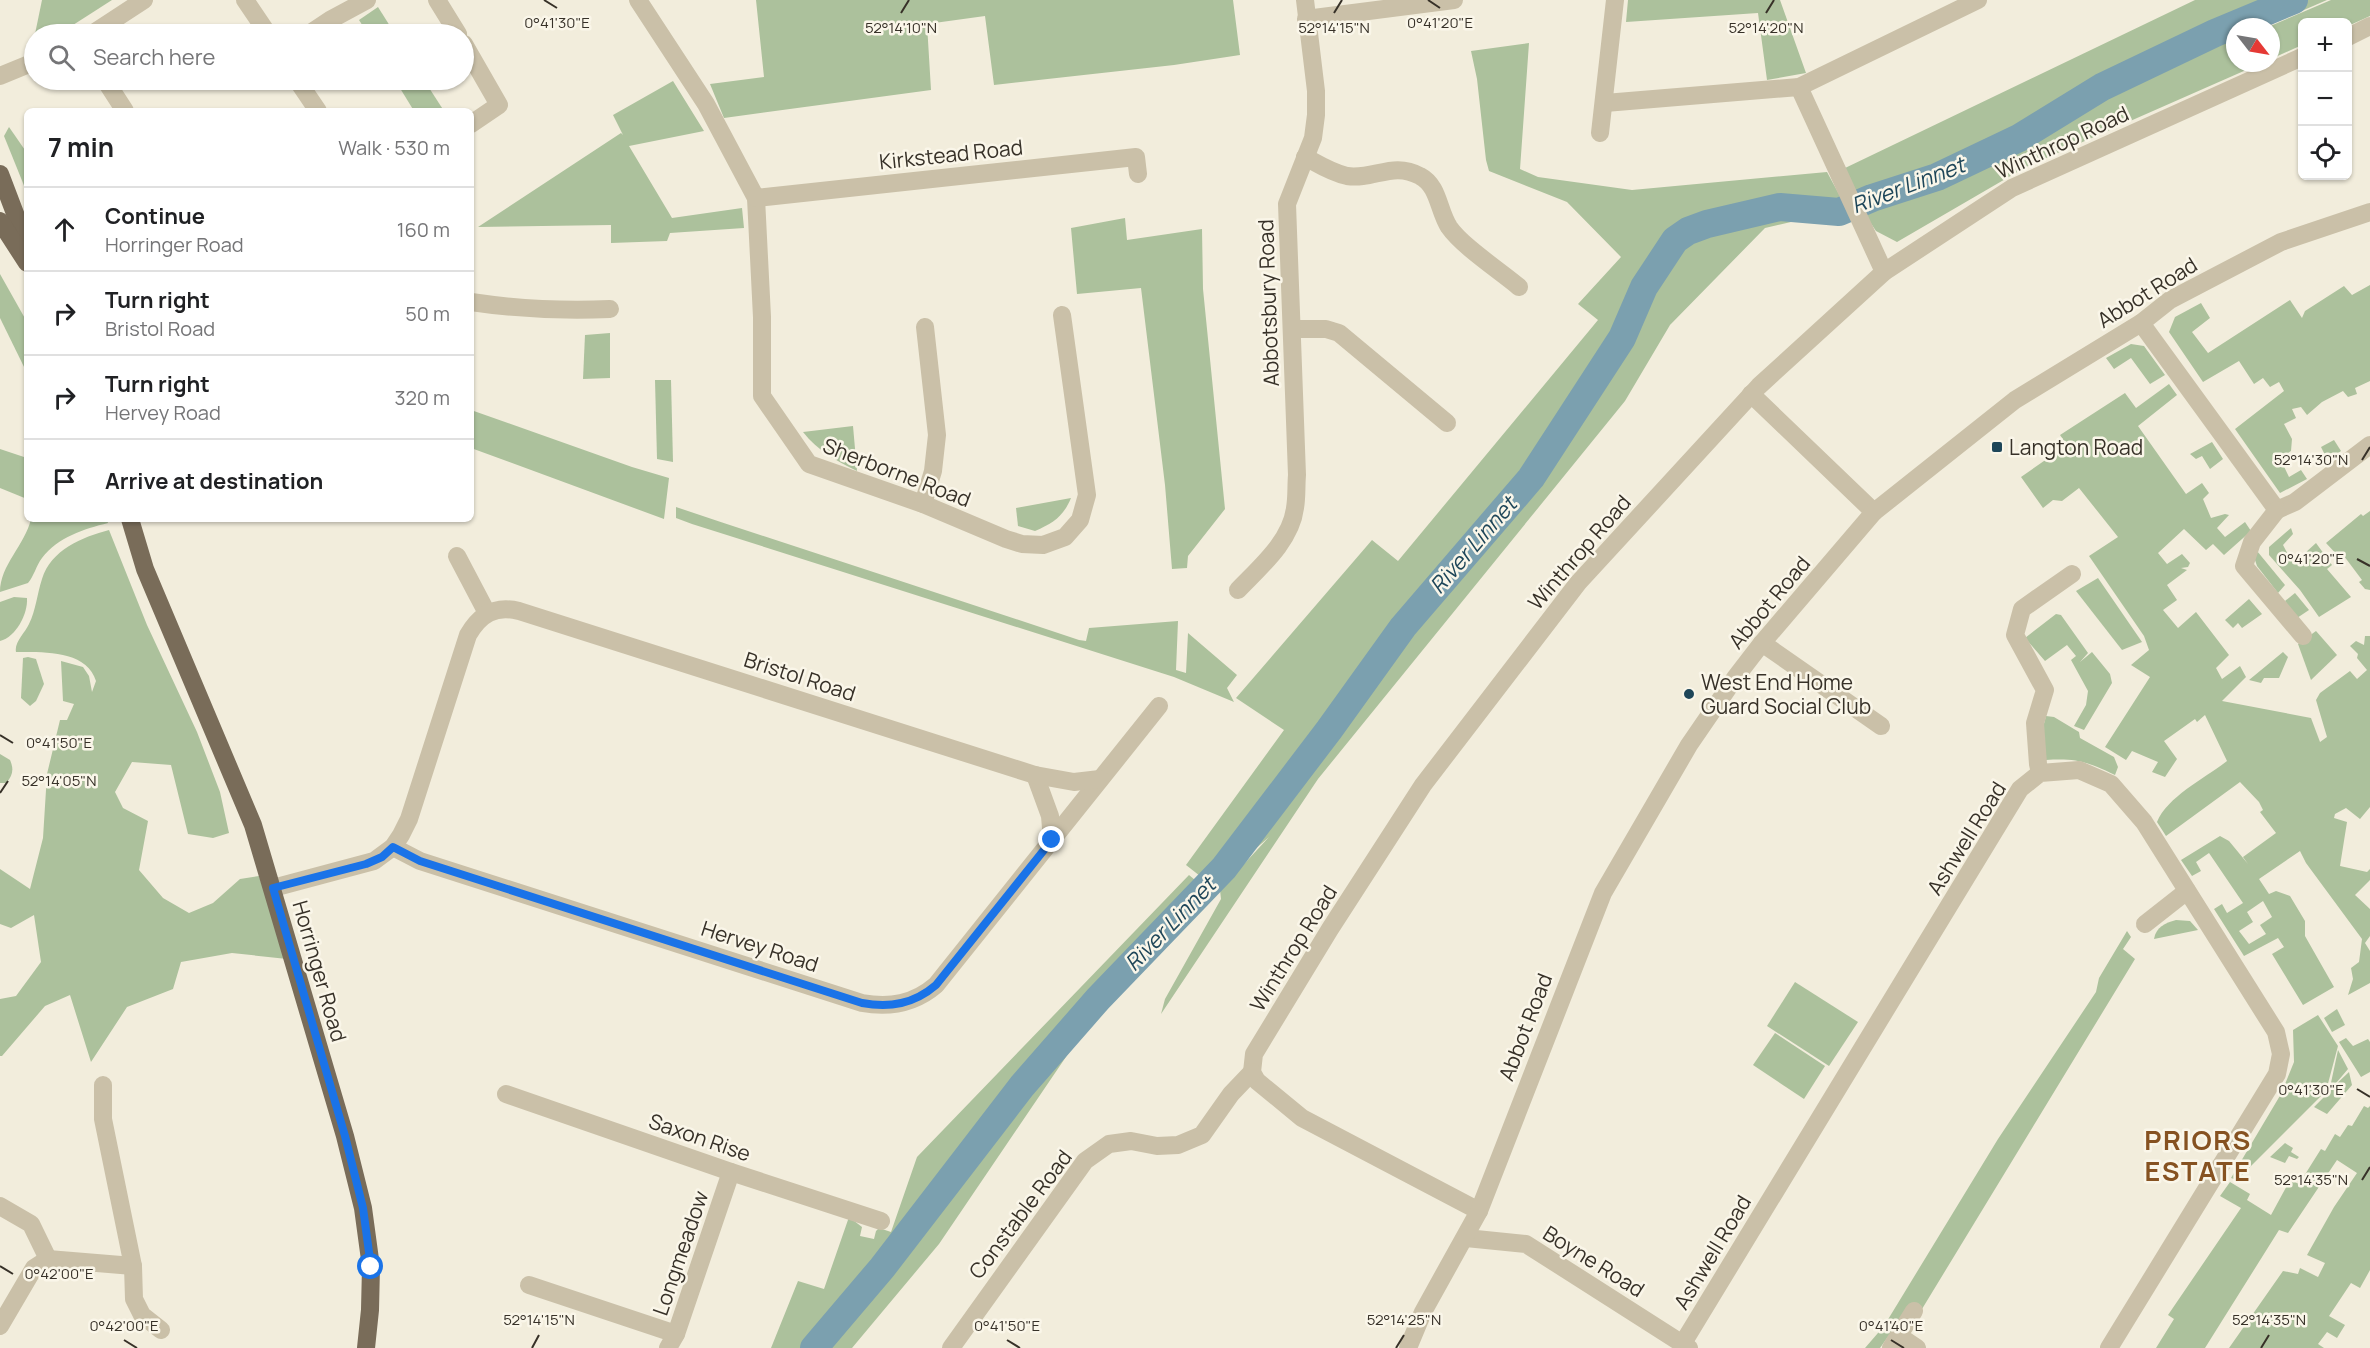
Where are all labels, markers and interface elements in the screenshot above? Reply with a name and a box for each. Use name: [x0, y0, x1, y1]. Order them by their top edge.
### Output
text: 0°41'30"E: [524, 12, 590, 33]
text: 0°41'20"E: [1407, 12, 1473, 33]
text: 52°14'10"N: [865, 17, 937, 38]
text: 52°14'15"N: [1298, 17, 1370, 38]
text: 52°14'20"N: [1729, 17, 1803, 38]
north arrow: [2226, 18, 2280, 72]
map controls: [2298, 18, 2352, 180]
button: +: [2298, 18, 2352, 72]
search box: [24, 24, 474, 90]
icon: search: [45, 41, 78, 74]
text: Search here: [93, 42, 215, 72]
button: −: [2298, 72, 2352, 126]
street label: Winthrop Road: [1991, 99, 2133, 185]
button: locate: [2298, 126, 2352, 180]
text: 7 min: [48, 129, 114, 165]
street label: Kirkstead Road: [878, 133, 1024, 175]
text: Walk · 530 m: [338, 134, 450, 161]
water label: River Linnet: [1847, 149, 1971, 220]
text: Continue: [105, 201, 205, 231]
icon: ahead: [48, 213, 81, 246]
text: 160 m: [397, 216, 450, 243]
street label: Abbotsbury Road: [1251, 219, 1285, 387]
text: Horringer Road: [105, 231, 244, 258]
street label: Abbot Road: [2092, 250, 2202, 334]
text: Turn right: [105, 285, 210, 315]
icon: right: [48, 297, 81, 330]
text: 50 m: [405, 300, 450, 327]
text: Bristol Road: [105, 315, 215, 342]
text: Turn right: [105, 369, 210, 399]
icon: right: [48, 381, 81, 414]
text: 320 m: [394, 384, 450, 411]
text: Hervey Road: [105, 399, 221, 426]
street label: Sherborne Road: [819, 431, 975, 513]
place label: Langton Road: [2009, 433, 2143, 461]
marker: Langton Road: [1990, 440, 2004, 454]
text: 52°14'30"N: [2274, 449, 2348, 470]
icon: arrive: [48, 465, 81, 498]
text: Arrive at destination: [105, 466, 323, 496]
water label: River Linnet: [1423, 489, 1525, 600]
street label: Winthrop Road: [1521, 489, 1637, 615]
text: 0°41'20"E: [2278, 548, 2344, 569]
street label: Abbot Road: [1722, 550, 1816, 654]
street label: Bristol Road: [741, 645, 859, 707]
place label: West End Home Guard Social Club: [1701, 668, 1871, 720]
marker: West End Home Guard Social Club: [1682, 687, 1696, 701]
text: 0°41'50"E: [26, 732, 92, 753]
text: 52°14'05"N: [22, 770, 96, 791]
street label: Ashwell Road: [1920, 776, 2012, 900]
route end: [1038, 826, 1064, 852]
water label: River Linnet: [1118, 869, 1224, 977]
street label: Winthrop Road: [1243, 880, 1343, 1016]
street label: Horringer Road: [286, 897, 354, 1045]
street label: Hervey Road: [698, 914, 822, 978]
street label: Abbot Road: [1492, 969, 1558, 1085]
text: 0°41'30"E: [2278, 1079, 2344, 1100]
street label: Saxon Rise: [645, 1107, 755, 1167]
district label: PRIORS ESTATE: [2144, 1121, 2252, 1189]
street label: Constable Road: [962, 1144, 1078, 1284]
text: 52°14'35"N: [2274, 1169, 2348, 1190]
street label: Longmeadow: [646, 1187, 714, 1319]
street label: Ashwell Road: [1667, 1190, 1757, 1314]
street label: Boyne Road: [1538, 1219, 1650, 1303]
route start: [357, 1253, 383, 1279]
text: 0°42'00"E: [24, 1263, 94, 1284]
text: 52°14'15"N: [503, 1309, 575, 1330]
text: 52°14'25"N: [1367, 1309, 1441, 1330]
text: 52°14'35"N: [2232, 1309, 2306, 1330]
text: 0°42'00"E: [89, 1315, 159, 1336]
text: 0°41'50"E: [974, 1315, 1040, 1336]
text: 0°41'40"E: [1859, 1315, 1923, 1336]

